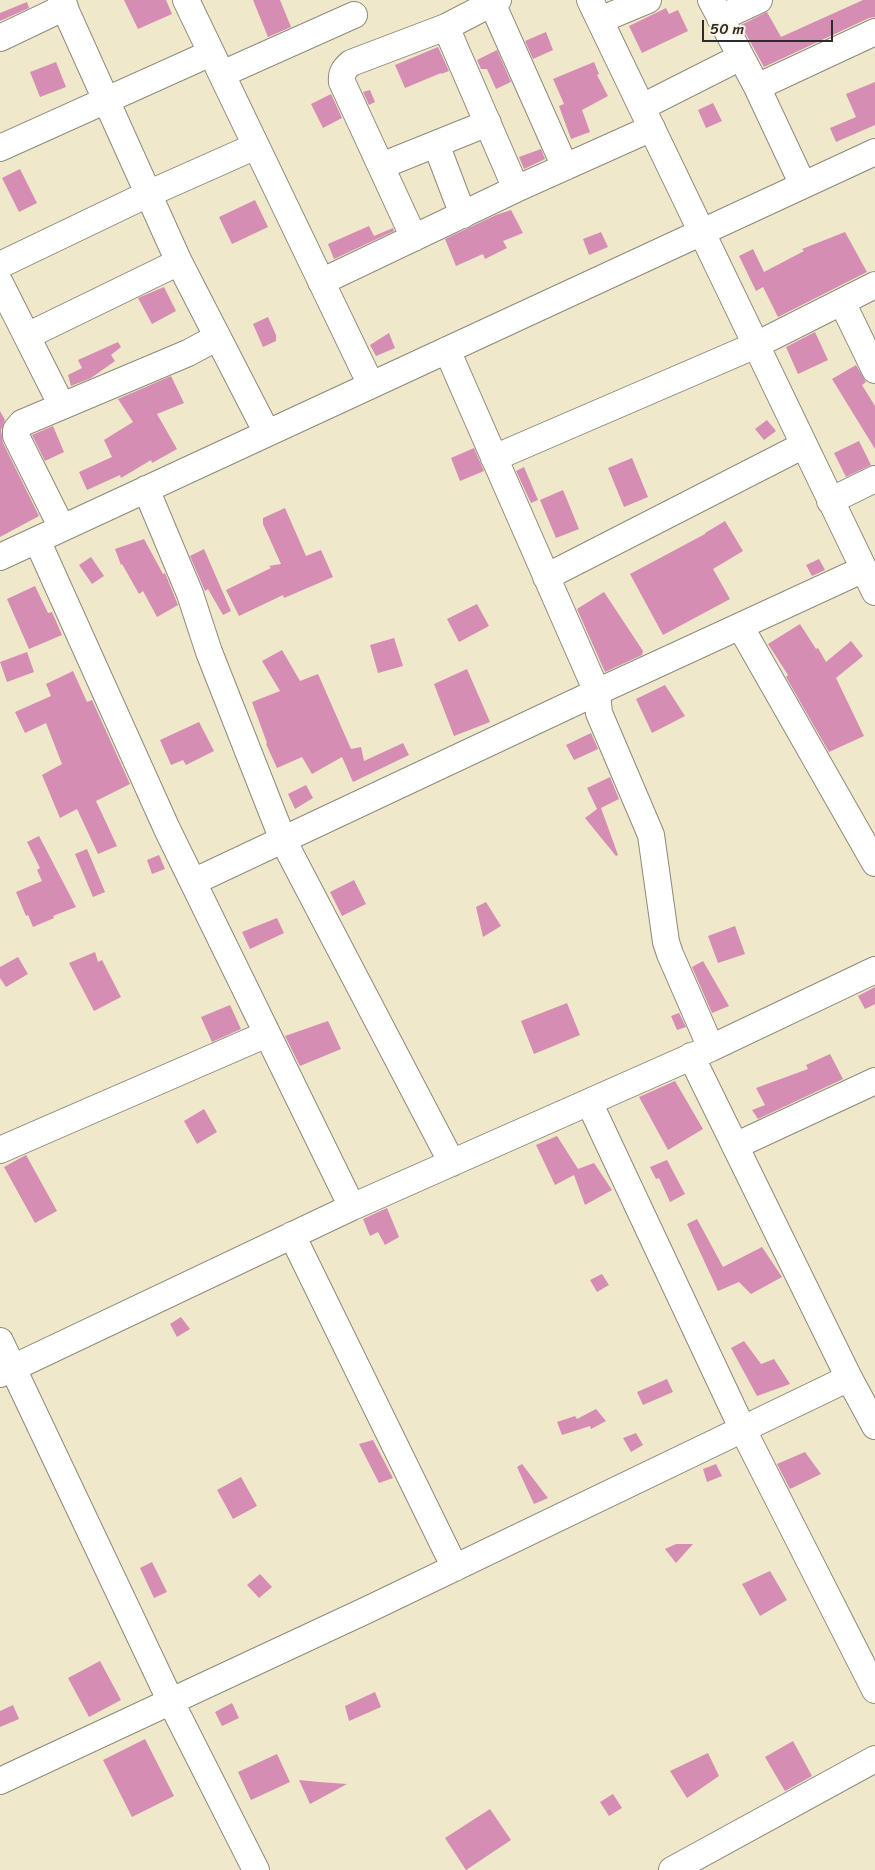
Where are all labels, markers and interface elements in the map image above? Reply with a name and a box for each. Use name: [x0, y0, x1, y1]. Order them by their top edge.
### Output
scale bar: [705, 10, 836, 42]
text: 50 m: [710, 16, 744, 42]

